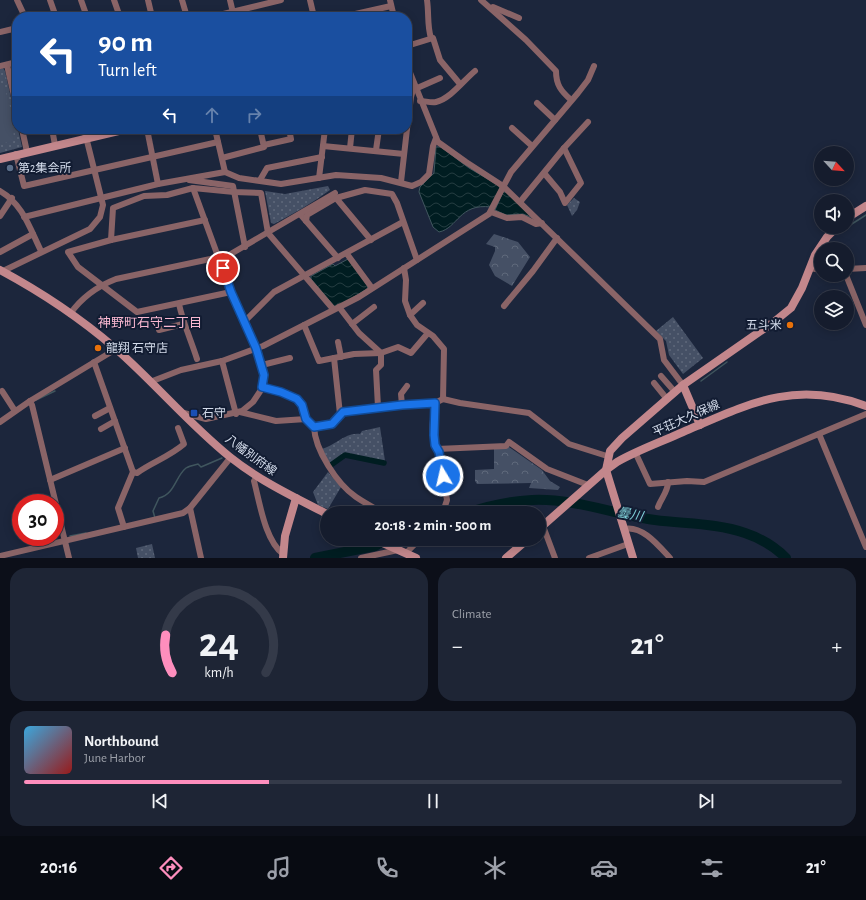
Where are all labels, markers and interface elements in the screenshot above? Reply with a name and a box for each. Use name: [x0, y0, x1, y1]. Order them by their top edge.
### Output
icon: left: [32, 28, 84, 80]
text: 90 m: [98, 29, 153, 57]
text: Turn left: [98, 62, 157, 80]
icon: left: [159, 104, 181, 126]
icon: ahead: [201, 104, 223, 126]
icon: right: [243, 104, 265, 126]
north arrow: [814, 146, 854, 186]
map controls: [814, 146, 854, 330]
place label: 第2集会所: [18, 161, 71, 174]
marker: 第2集会所: [5, 163, 15, 173]
button: sound: [814, 194, 854, 234]
button: search: [814, 242, 854, 282]
pin: [206, 251, 240, 285]
icon: arrive: [212, 257, 234, 279]
button: layers: [814, 290, 854, 330]
district label: 神野町石守二丁目: [98, 316, 202, 330]
place label: 五斗米: [746, 319, 782, 331]
marker: 五斗米: [785, 320, 795, 330]
place label: 龍翔 石守店: [106, 341, 168, 354]
marker: 龍翔 石守店: [93, 343, 103, 353]
street label: 平荘大久保線: [650, 397, 721, 438]
place label: 石守: [202, 407, 226, 419]
marker: 石守: [189, 408, 199, 418]
street label: 八幡別府線: [223, 432, 279, 477]
position arrow: [422, 455, 464, 497]
speed limit sign: 30: [12, 494, 64, 546]
water label: 曇川: [616, 505, 646, 524]
text: 20:18 · 2 min · 500 m: [375, 518, 491, 533]
text: Climate: [452, 608, 491, 621]
text: 24: [199, 622, 239, 663]
text: 21°: [630, 630, 664, 660]
text: −: [452, 635, 463, 657]
text: +: [831, 635, 842, 657]
text: km/h: [204, 665, 234, 679]
text: Northbound: [84, 734, 159, 749]
text: June Harbor: [84, 752, 145, 765]
icon: previous: [149, 790, 171, 812]
icon: pause: [422, 790, 444, 812]
icon: next: [695, 790, 717, 812]
icon: directions: [157, 854, 185, 882]
icon: music: [265, 854, 293, 882]
icon: phone: [373, 854, 401, 882]
icon: climate: [481, 854, 509, 882]
icon: car: [590, 854, 618, 882]
icon: filters: [698, 854, 726, 882]
text: 20:16: [40, 859, 77, 877]
text: 21°: [806, 859, 826, 877]

